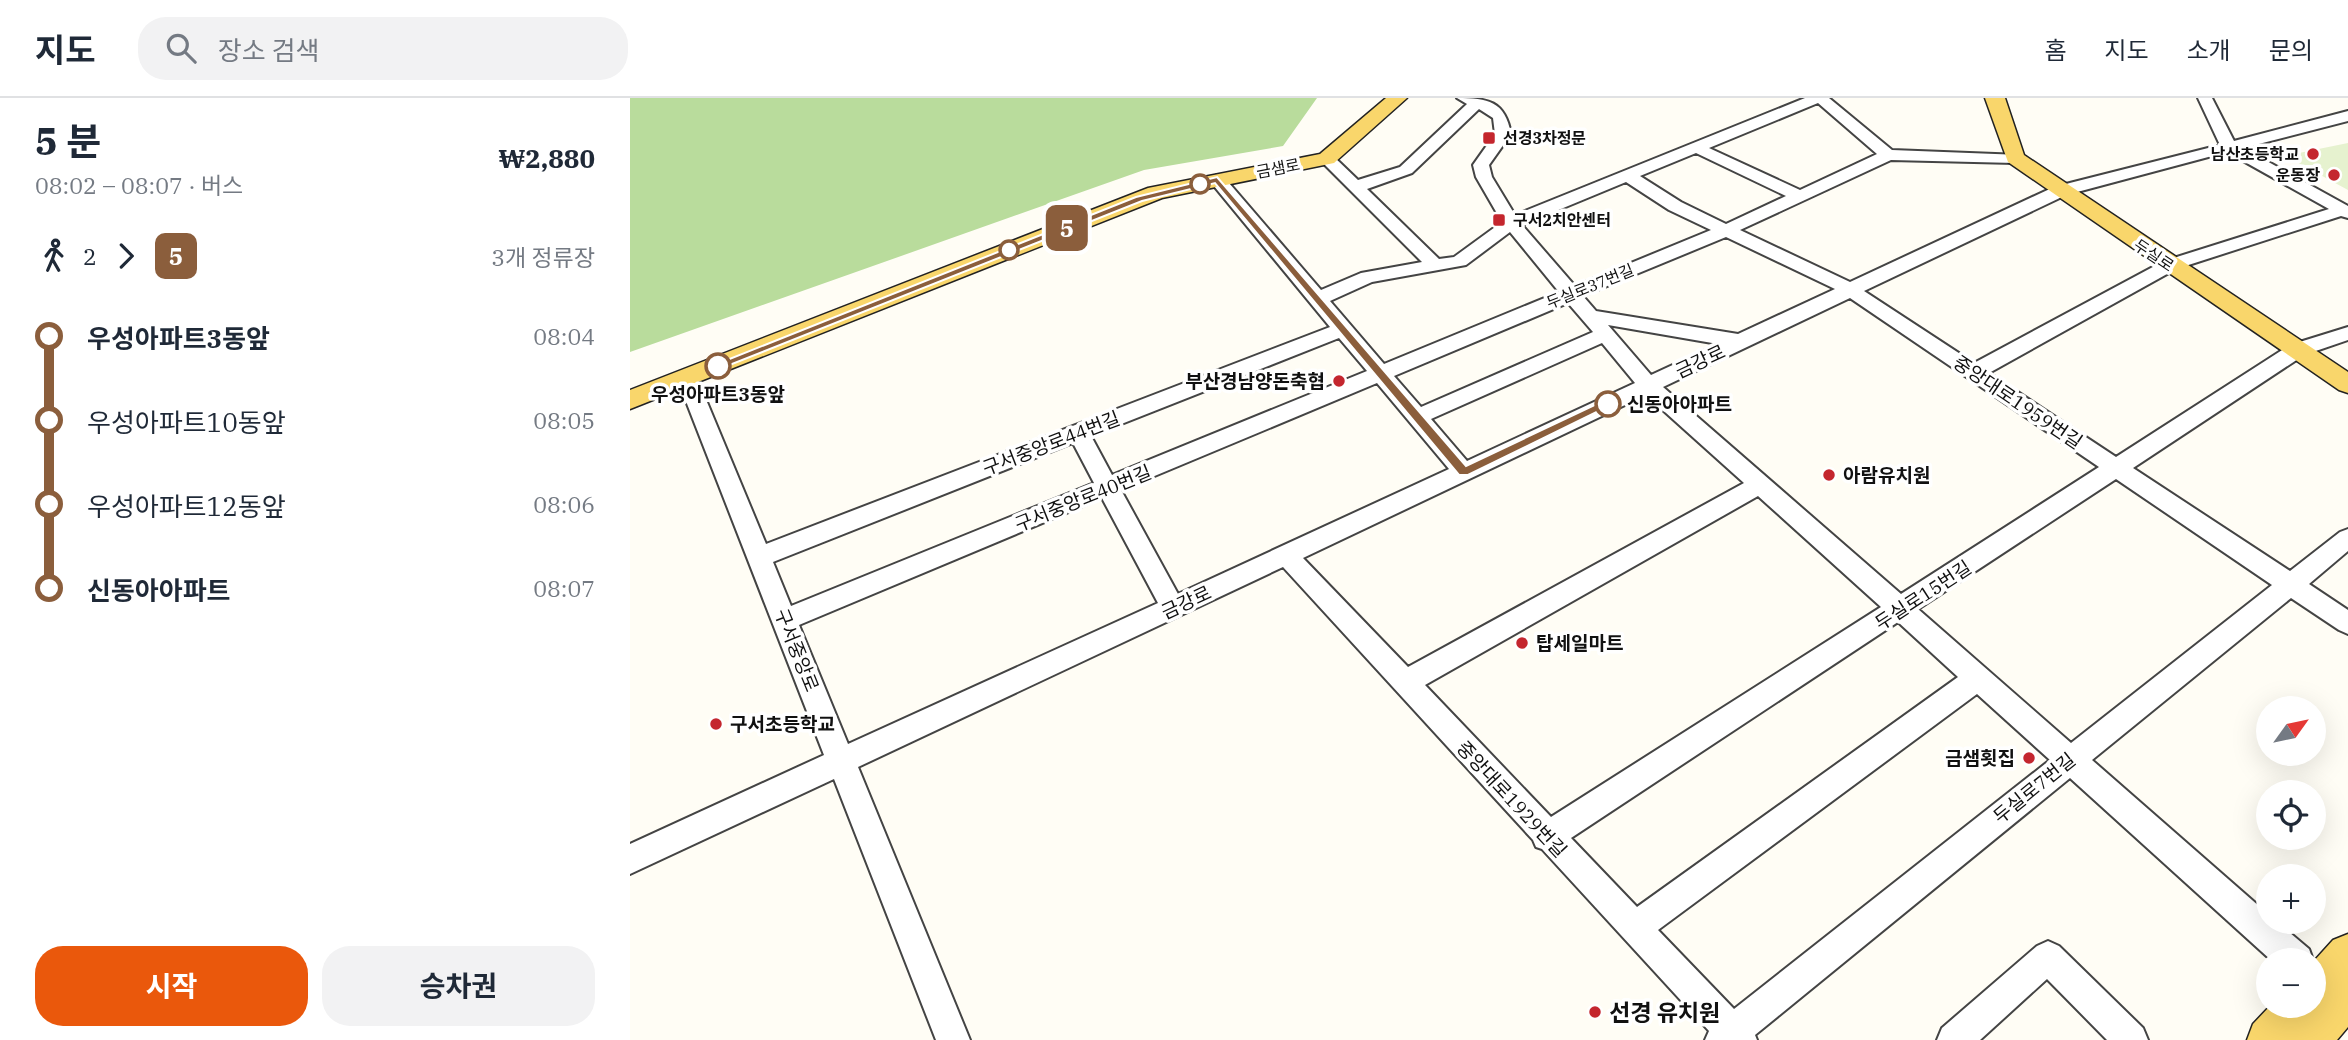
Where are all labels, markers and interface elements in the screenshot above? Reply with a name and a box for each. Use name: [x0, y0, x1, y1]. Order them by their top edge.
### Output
search box: [138, 17, 628, 80]
text: 지도: [35, 28, 96, 71]
icon: search: [162, 29, 200, 67]
text: 장소 검색: [218, 33, 319, 67]
text: 홈: [2044, 34, 2066, 66]
text: 지도: [2104, 34, 2149, 66]
text: 소개: [2187, 34, 2231, 66]
text: 문의: [2269, 34, 2313, 66]
text: 5 분: [35, 116, 102, 165]
place label: 선경3차정문: [1503, 128, 1586, 148]
marker: 선경3차정문: [1481, 130, 1497, 146]
text: ₩2,880: [499, 141, 595, 175]
place label: 남산초등학교: [2211, 144, 2299, 164]
marker: 남산초등학교: [2305, 146, 2321, 162]
street label: 금샘로: [1254, 154, 1302, 182]
place label: 운동장: [2276, 165, 2320, 185]
marker: 운동장: [2326, 167, 2342, 183]
text: 08:02 – 08:07 · 버스: [35, 170, 243, 200]
unlabelled marker: [1190, 174, 1210, 194]
line badge: 5: [1044, 205, 1090, 251]
place label: 구서2치안센터: [1513, 210, 1611, 230]
text: 5: [1060, 212, 1074, 244]
marker: 구서2치안센터: [1491, 212, 1507, 228]
street label: 두실로: [2130, 234, 2178, 276]
icon: walk: [35, 237, 73, 275]
icon: forward: [107, 237, 145, 275]
text: 5: [169, 240, 183, 272]
unlabelled marker: [999, 240, 1019, 260]
text: 2: [83, 241, 97, 271]
text: 3개 정류장: [491, 242, 595, 272]
street label: 두실로37번길: [1543, 259, 1637, 313]
text: 우성아파트3동앞: [87, 321, 270, 355]
text: 08:04: [533, 321, 595, 351]
street label: 금강로: [1671, 339, 1729, 383]
street label: 중앙대로1959번길: [1949, 350, 2087, 454]
marker: 우성아파트3동앞: [705, 353, 731, 379]
place label: 부산경남양돈축협: [1185, 369, 1325, 393]
marker: 부산경남양돈축협: [1331, 373, 1347, 389]
place label: 우성아파트3동앞: [651, 382, 785, 406]
marker: 신동아아파트: [1595, 391, 1621, 417]
place label: 신동아아파트: [1627, 392, 1732, 416]
text: 우성아파트10동앞: [87, 405, 286, 439]
text: 08:05: [533, 405, 595, 435]
street label: 구서중앙로44번길: [979, 406, 1123, 480]
street label: 구서중앙로40번길: [1011, 460, 1155, 536]
place label: 아람유치원: [1843, 463, 1930, 487]
marker: 아람유치원: [1821, 467, 1837, 483]
text: 우성아파트12동앞: [87, 489, 286, 523]
text: 08:06: [533, 489, 595, 519]
street label: 두실로15번길: [1870, 555, 1976, 635]
text: 신동아아파트: [87, 573, 231, 607]
text: 08:07: [533, 573, 595, 603]
street label: 금강로: [1157, 580, 1215, 624]
street label: 구서중앙로: [770, 605, 824, 695]
place label: 탑세일마트: [1536, 631, 1623, 655]
marker: 탑세일마트: [1514, 635, 1530, 651]
north arrow: [2256, 696, 2326, 766]
map controls: [2256, 696, 2326, 1018]
place label: 구서초등학교: [730, 712, 835, 736]
marker: 구서초등학교: [708, 716, 724, 732]
street label: 중앙대로1929번길: [1452, 736, 1572, 862]
place label: 금샘횟집: [1945, 746, 2015, 770]
street label: 두실로7번길: [1988, 748, 2080, 828]
marker: 금샘횟집: [2021, 750, 2037, 766]
button: locate: [2256, 780, 2326, 850]
button: +: [2256, 864, 2326, 934]
button: 시작: [35, 946, 308, 1026]
button: 승차권: [322, 946, 595, 1026]
button: −: [2256, 948, 2326, 1018]
place label: 선경 유치원: [1609, 997, 1720, 1027]
marker: 선경 유치원: [1587, 1004, 1603, 1020]

